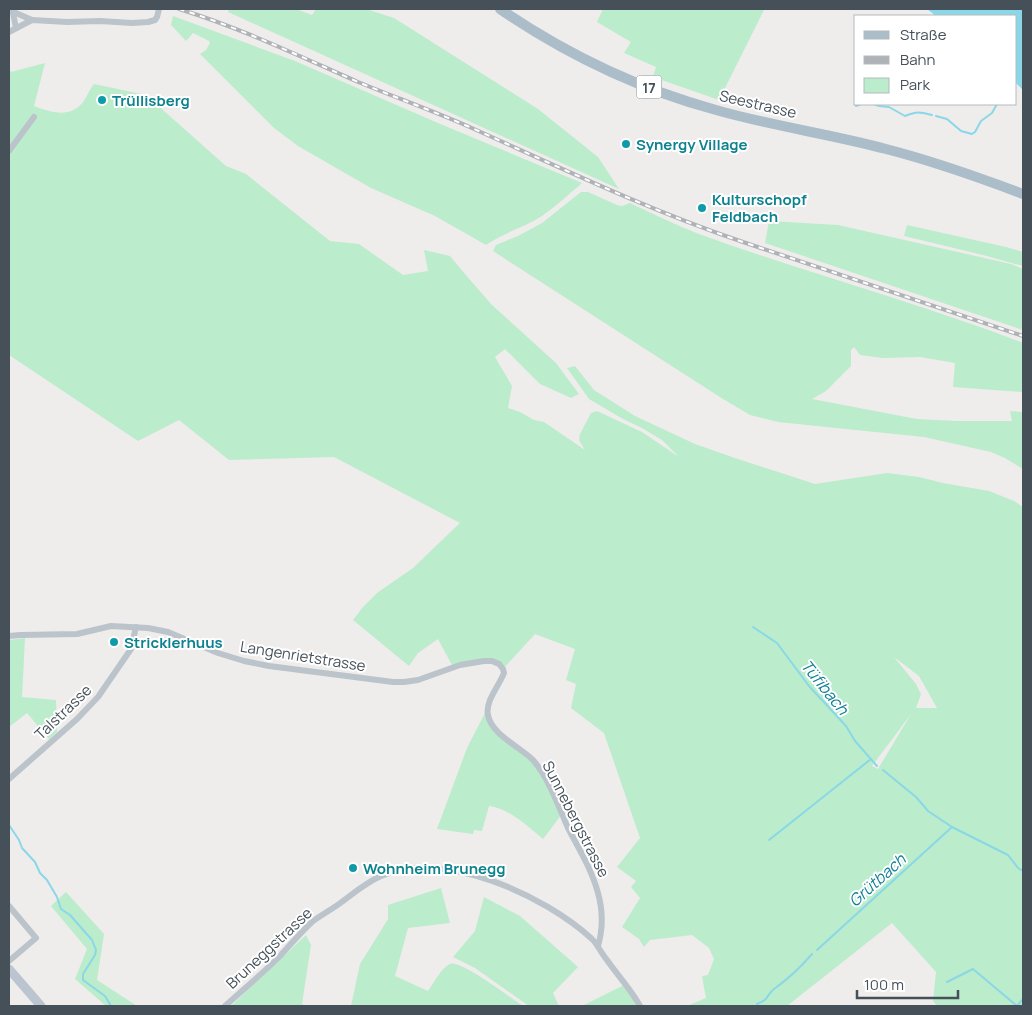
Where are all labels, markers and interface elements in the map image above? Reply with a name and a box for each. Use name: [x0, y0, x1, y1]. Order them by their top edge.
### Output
legend: [854, 15, 1017, 105]
text: Straße: [900, 24, 947, 45]
text: Bahn: [900, 49, 935, 70]
text: Park: [900, 74, 930, 95]
road number: 17: [636, 75, 662, 98]
street label: Seestrasse: [717, 85, 799, 123]
place label: Trüllisberg: [112, 90, 190, 111]
marker: Trüllisberg: [96, 94, 108, 106]
place label: Synergy Village: [636, 134, 748, 155]
marker: Synergy Village: [620, 138, 632, 150]
place label: Kulturschopf Feldbach: [712, 189, 807, 227]
marker: Kulturschopf Feldbach: [696, 202, 708, 214]
place label: Stricklerhuus: [124, 632, 223, 653]
marker: Stricklerhuus: [108, 636, 120, 648]
street label: Langenrietstrasse: [239, 636, 367, 676]
water label: Tüfibach: [796, 655, 854, 719]
street label: Talstrasse: [30, 679, 96, 744]
street label: Sunnebergstrasse: [538, 757, 615, 881]
water label: Grütbach: [844, 848, 911, 911]
place label: Wohnheim Brunegg: [363, 858, 505, 879]
marker: Wohnheim Brunegg: [347, 862, 359, 874]
street label: Bruneggstrasse: [221, 902, 317, 993]
scale bar: [857, 968, 958, 1000]
text: 100 m: [864, 974, 904, 995]

